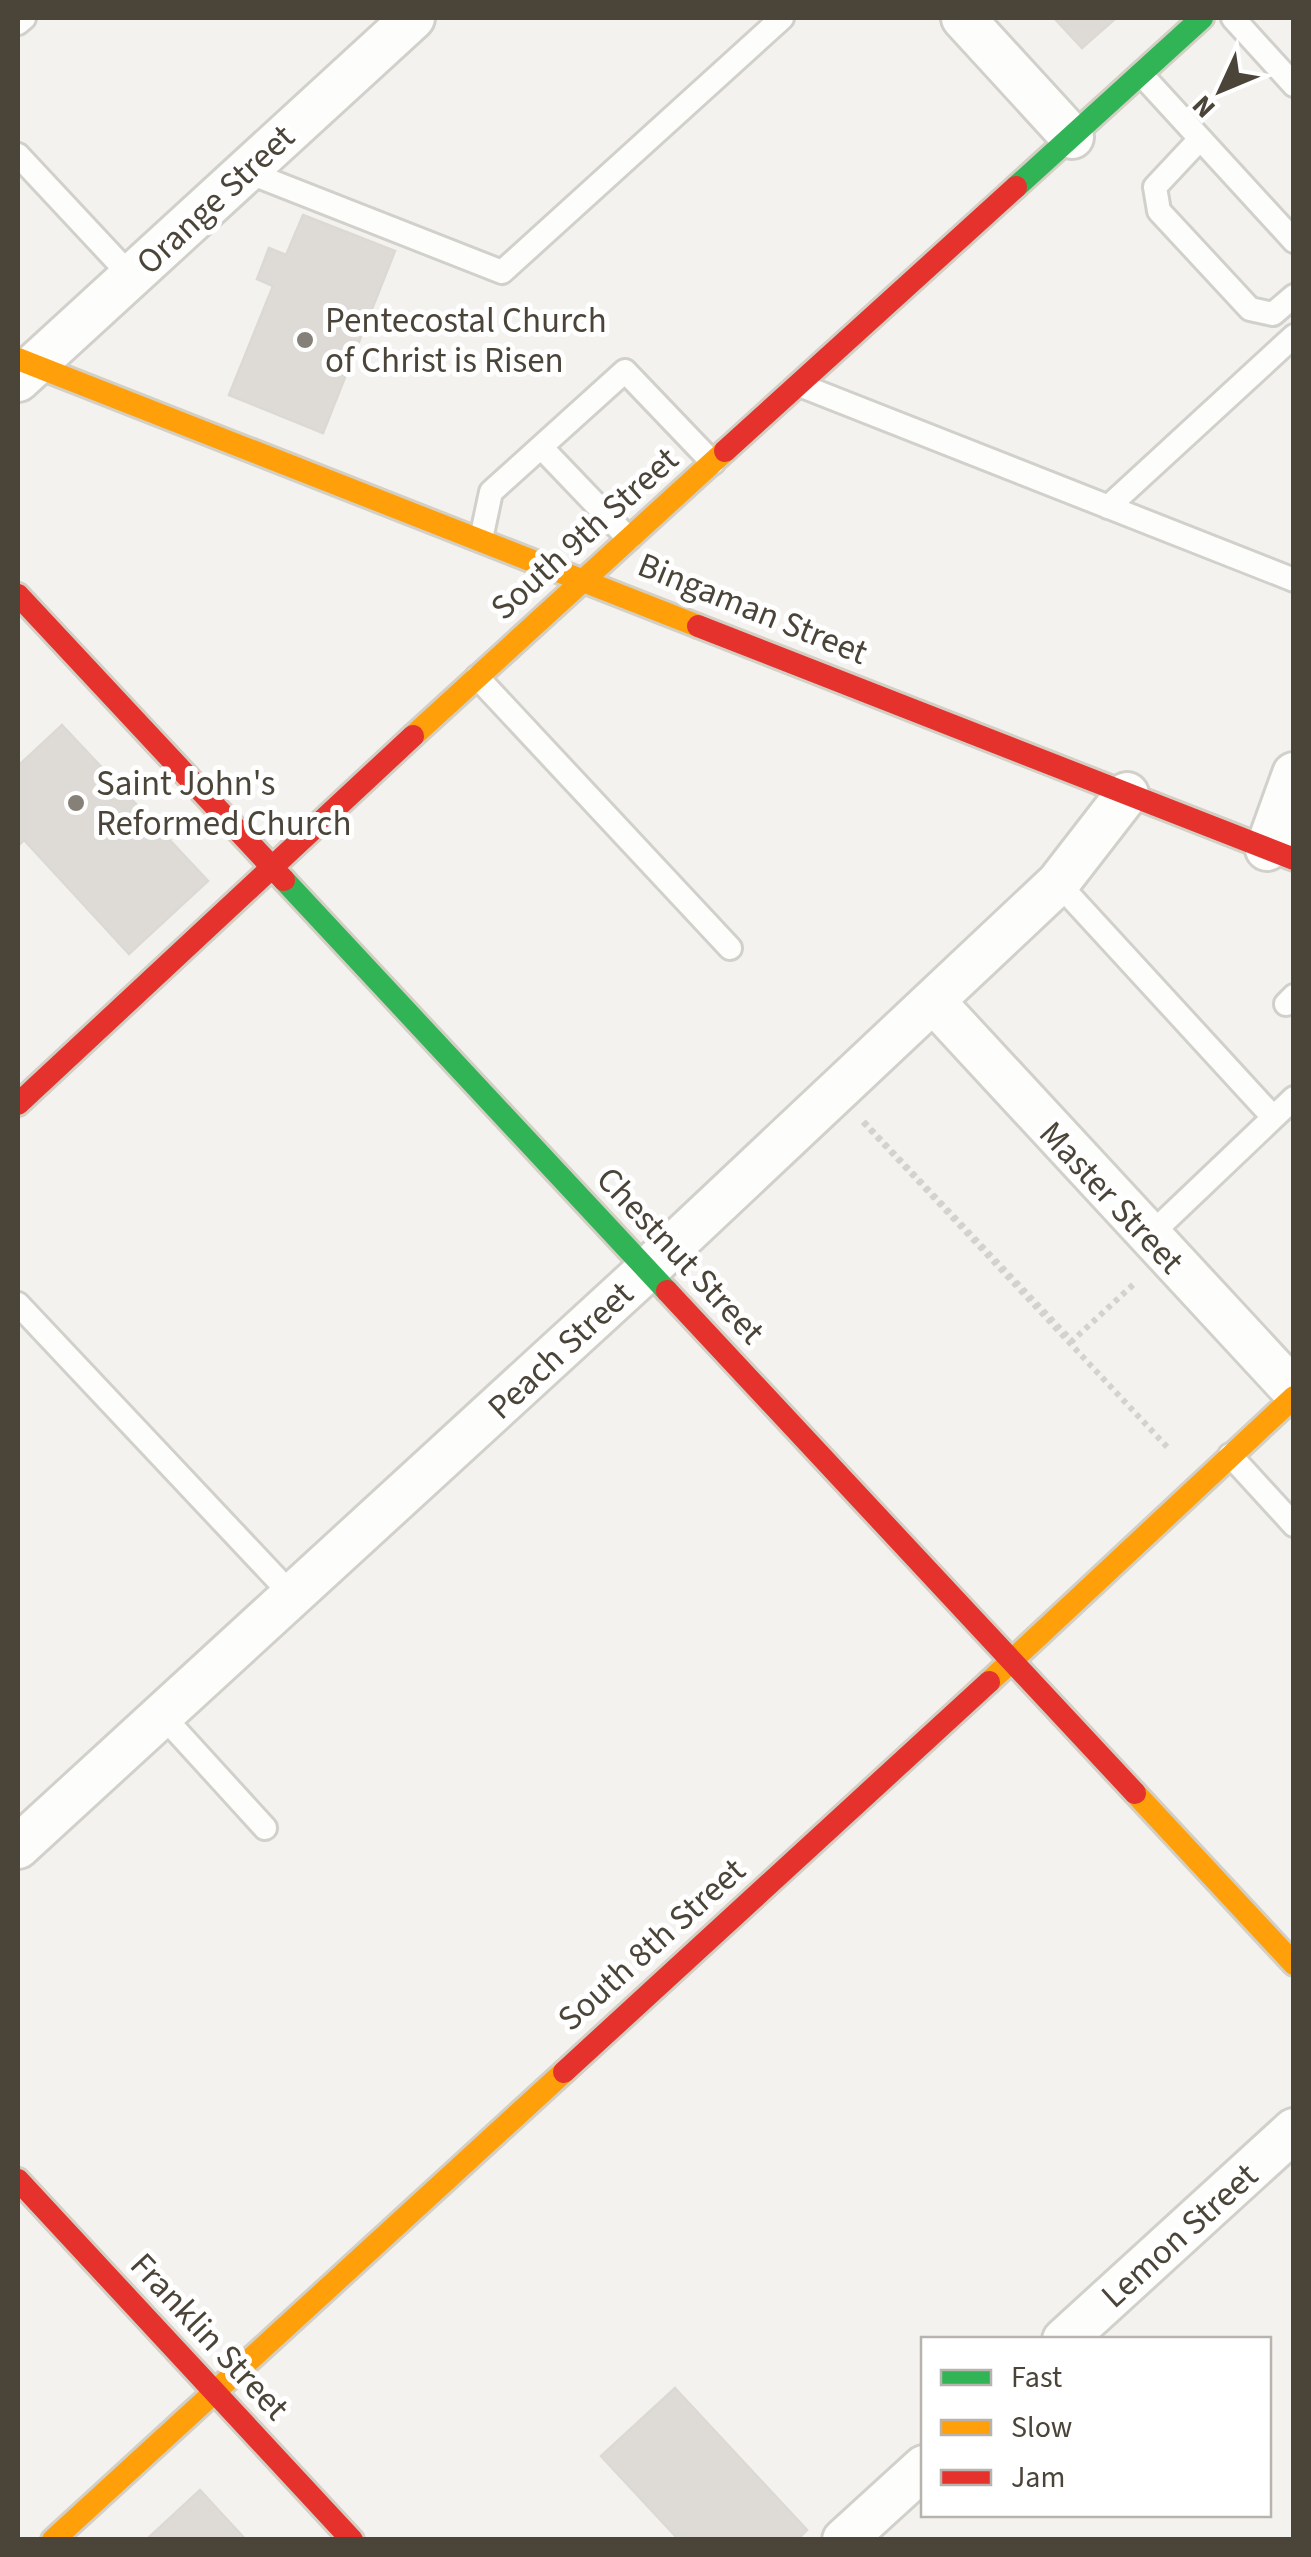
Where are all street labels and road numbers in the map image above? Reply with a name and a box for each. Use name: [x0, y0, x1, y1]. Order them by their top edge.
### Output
street label: Orange Street: [125, 113, 306, 286]
street label: South 9th Street: [480, 436, 690, 632]
street label: Bingaman Street: [630, 540, 875, 678]
street label: Master Street: [1027, 1110, 1195, 1285]
street label: Chestnut Street: [585, 1156, 776, 1356]
street label: Peach Street: [477, 1270, 645, 1431]
street label: South 8th Street: [547, 1847, 757, 2043]
street label: Lemon Street: [1090, 2152, 1269, 2320]
street label: Franklin Street: [118, 2242, 300, 2432]

